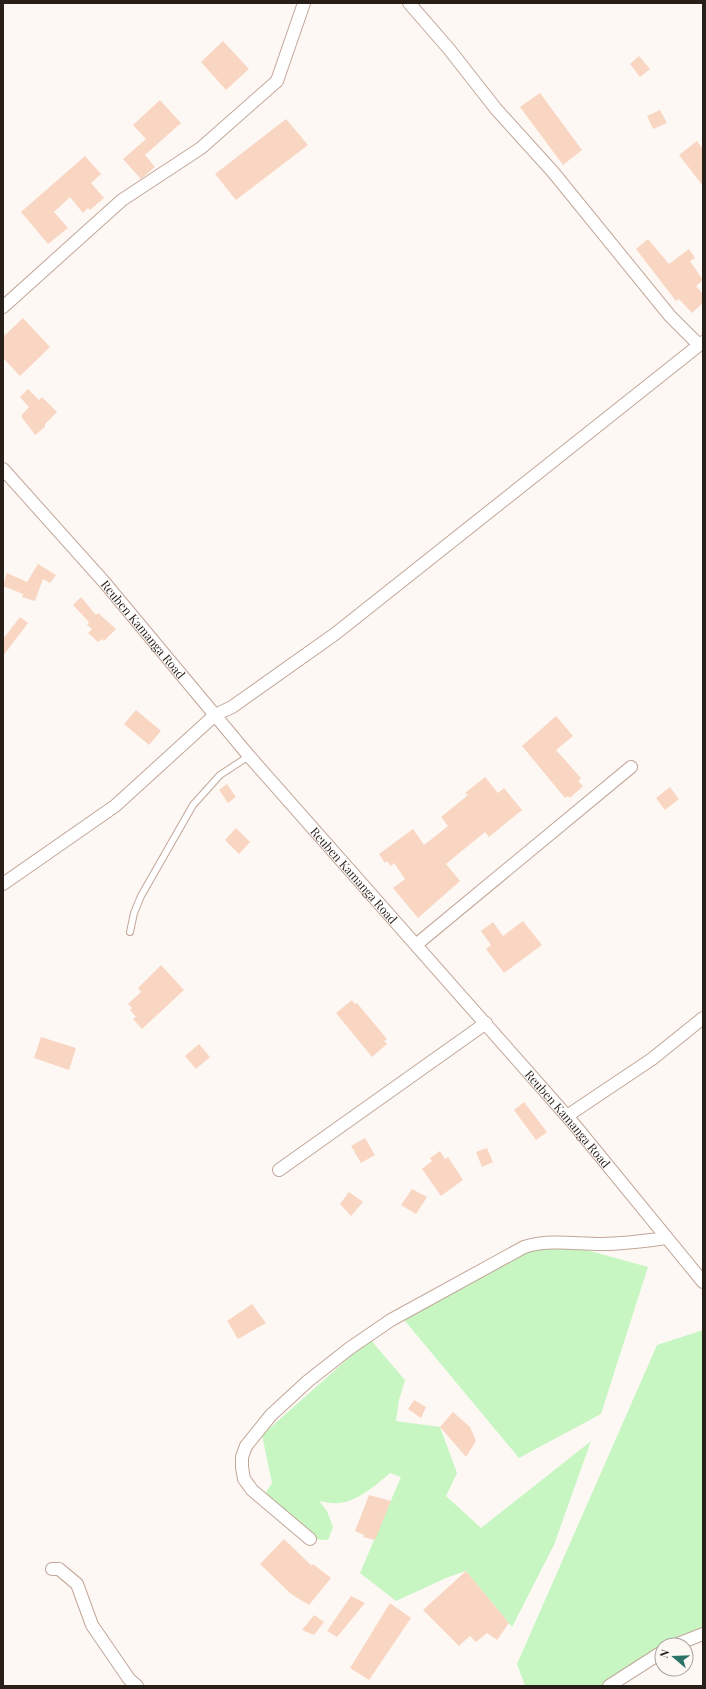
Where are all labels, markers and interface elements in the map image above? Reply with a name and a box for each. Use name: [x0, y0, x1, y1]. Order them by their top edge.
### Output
street label: Reuben Kamanga Road: [98, 576, 189, 682]
street label: Reuben Kamanga Road: [307, 823, 401, 927]
street label: Reuben Kamanga Road: [522, 1066, 614, 1171]
north arrow: [654, 1637, 694, 1677]
text: N: [656, 1647, 672, 1660]

